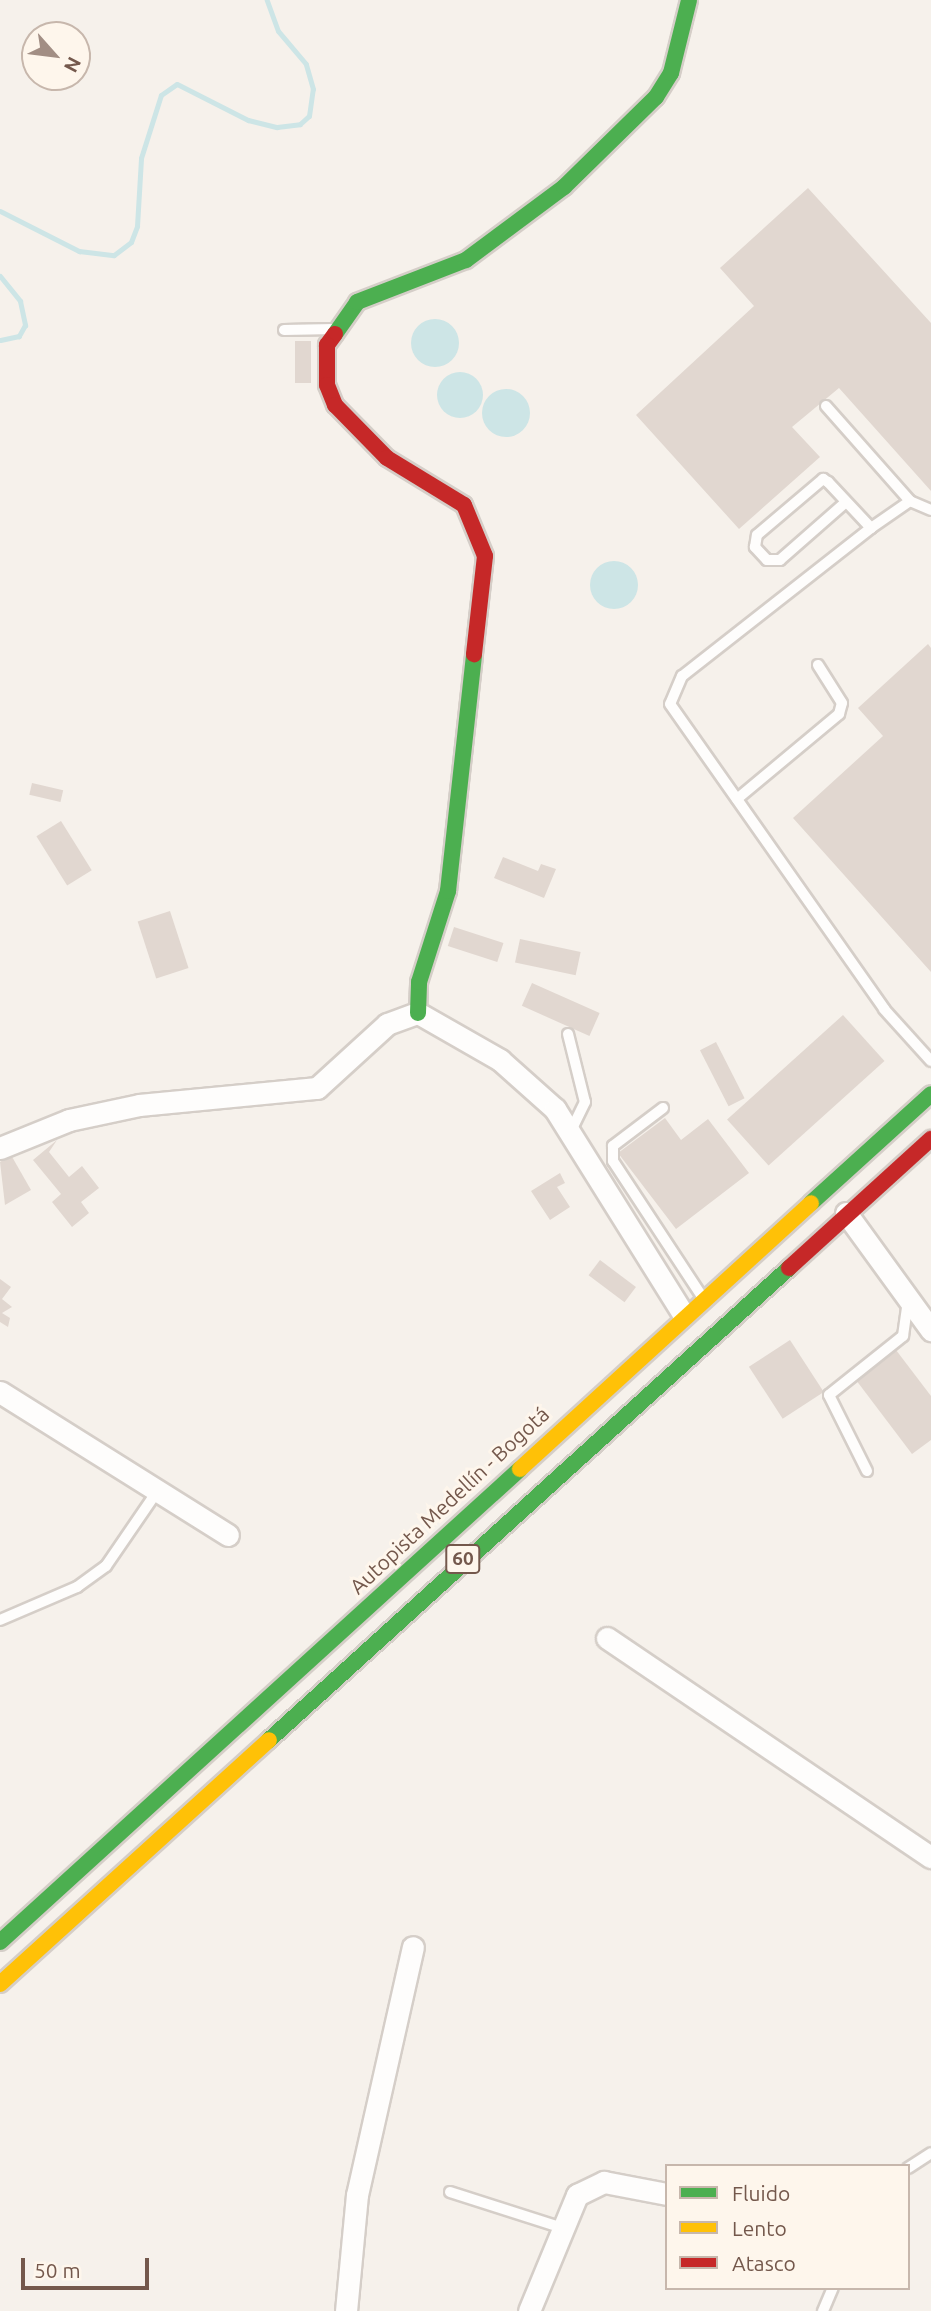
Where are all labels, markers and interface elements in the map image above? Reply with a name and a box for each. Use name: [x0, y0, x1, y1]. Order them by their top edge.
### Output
north arrow: [21, 21, 91, 91]
text: N: [60, 53, 86, 76]
street label: Autopista Medellín - Bogotá: [344, 1401, 554, 1599]
road number: 60: [444, 1544, 482, 1574]
legend: [665, 2164, 910, 2290]
text: Fluido: [732, 2181, 790, 2205]
text: Lento: [732, 2216, 787, 2240]
scale bar: [24, 2244, 152, 2288]
text: Atasco: [732, 2251, 796, 2275]
text: 50 m: [34, 2258, 81, 2282]

